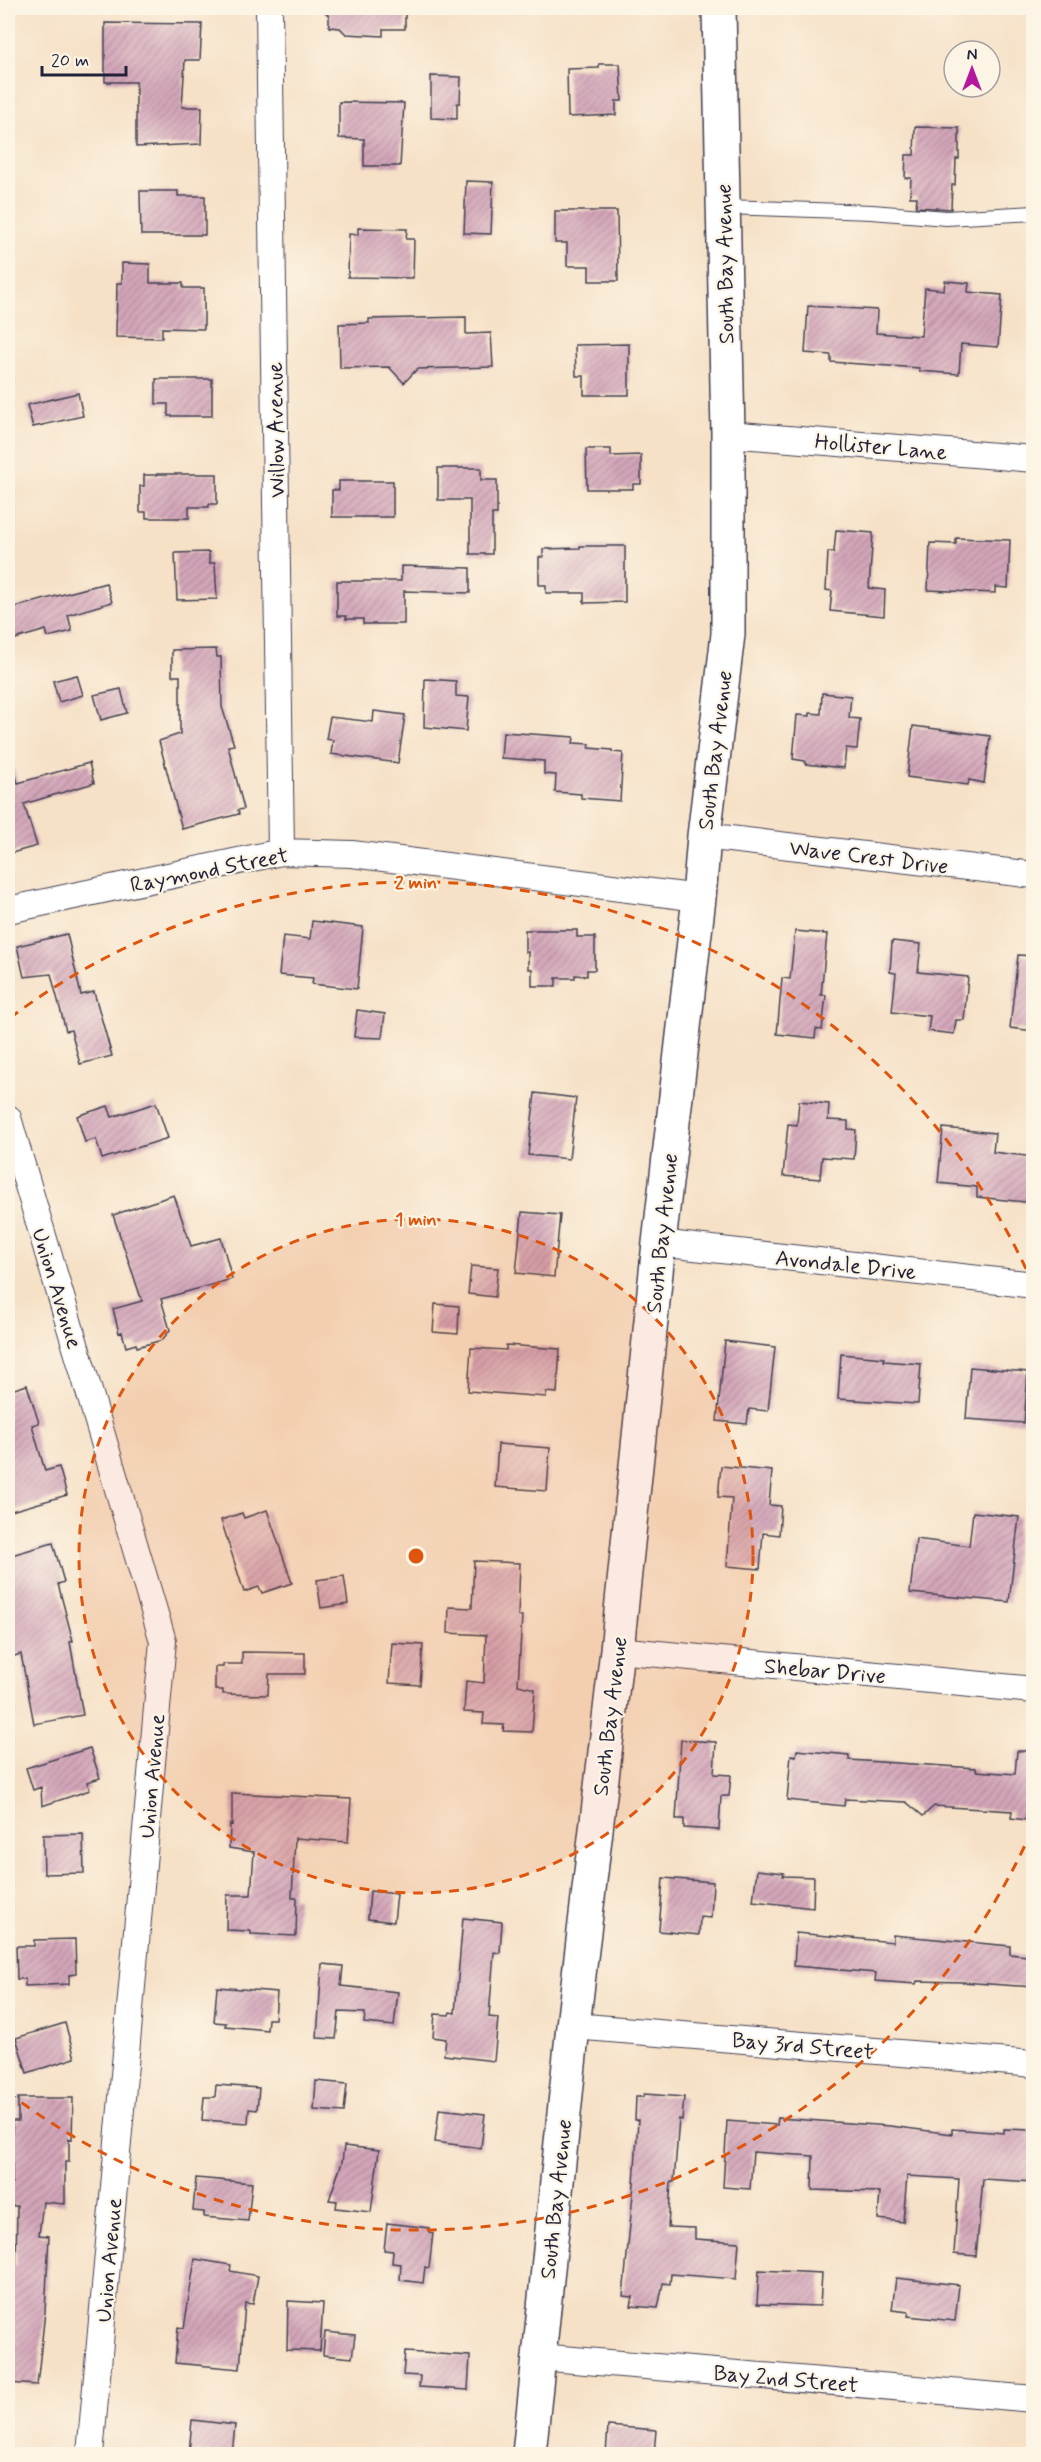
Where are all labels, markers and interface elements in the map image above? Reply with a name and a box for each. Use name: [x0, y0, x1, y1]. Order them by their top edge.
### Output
scale bar: [42, 39, 126, 77]
north arrow: [942, 39, 1002, 99]
text: N: [967, 45, 977, 66]
text: 20 m: [51, 49, 89, 73]
street label: South Bay Avenue: [711, 183, 741, 344]
street label: Willow Avenue: [262, 362, 292, 498]
street label: Hollister Lane: [813, 428, 948, 468]
street label: South Bay Avenue: [692, 669, 740, 832]
street label: Wave Crest Drive: [788, 834, 950, 882]
street label: Raymond Street: [128, 842, 291, 900]
text: 2 min: [395, 871, 437, 895]
street label: South Bay Avenue: [641, 1152, 685, 1315]
text: 1 min: [395, 1208, 437, 1232]
street label: Union Avenue: [24, 1225, 88, 1353]
street label: Avondale Drive: [774, 1245, 918, 1287]
centre of rings: [406, 1546, 426, 1566]
street label: South Bay Avenue: [587, 1635, 635, 1798]
street label: Shebar Drive: [763, 1653, 887, 1691]
street label: Union Avenue: [134, 1713, 172, 1840]
street label: Bay 3rd Street: [731, 2027, 875, 2067]
street label: South Bay Avenue: [535, 2118, 579, 2281]
street label: Union Avenue: [91, 2197, 129, 2324]
street label: Bay 2nd Street: [712, 2360, 859, 2400]

